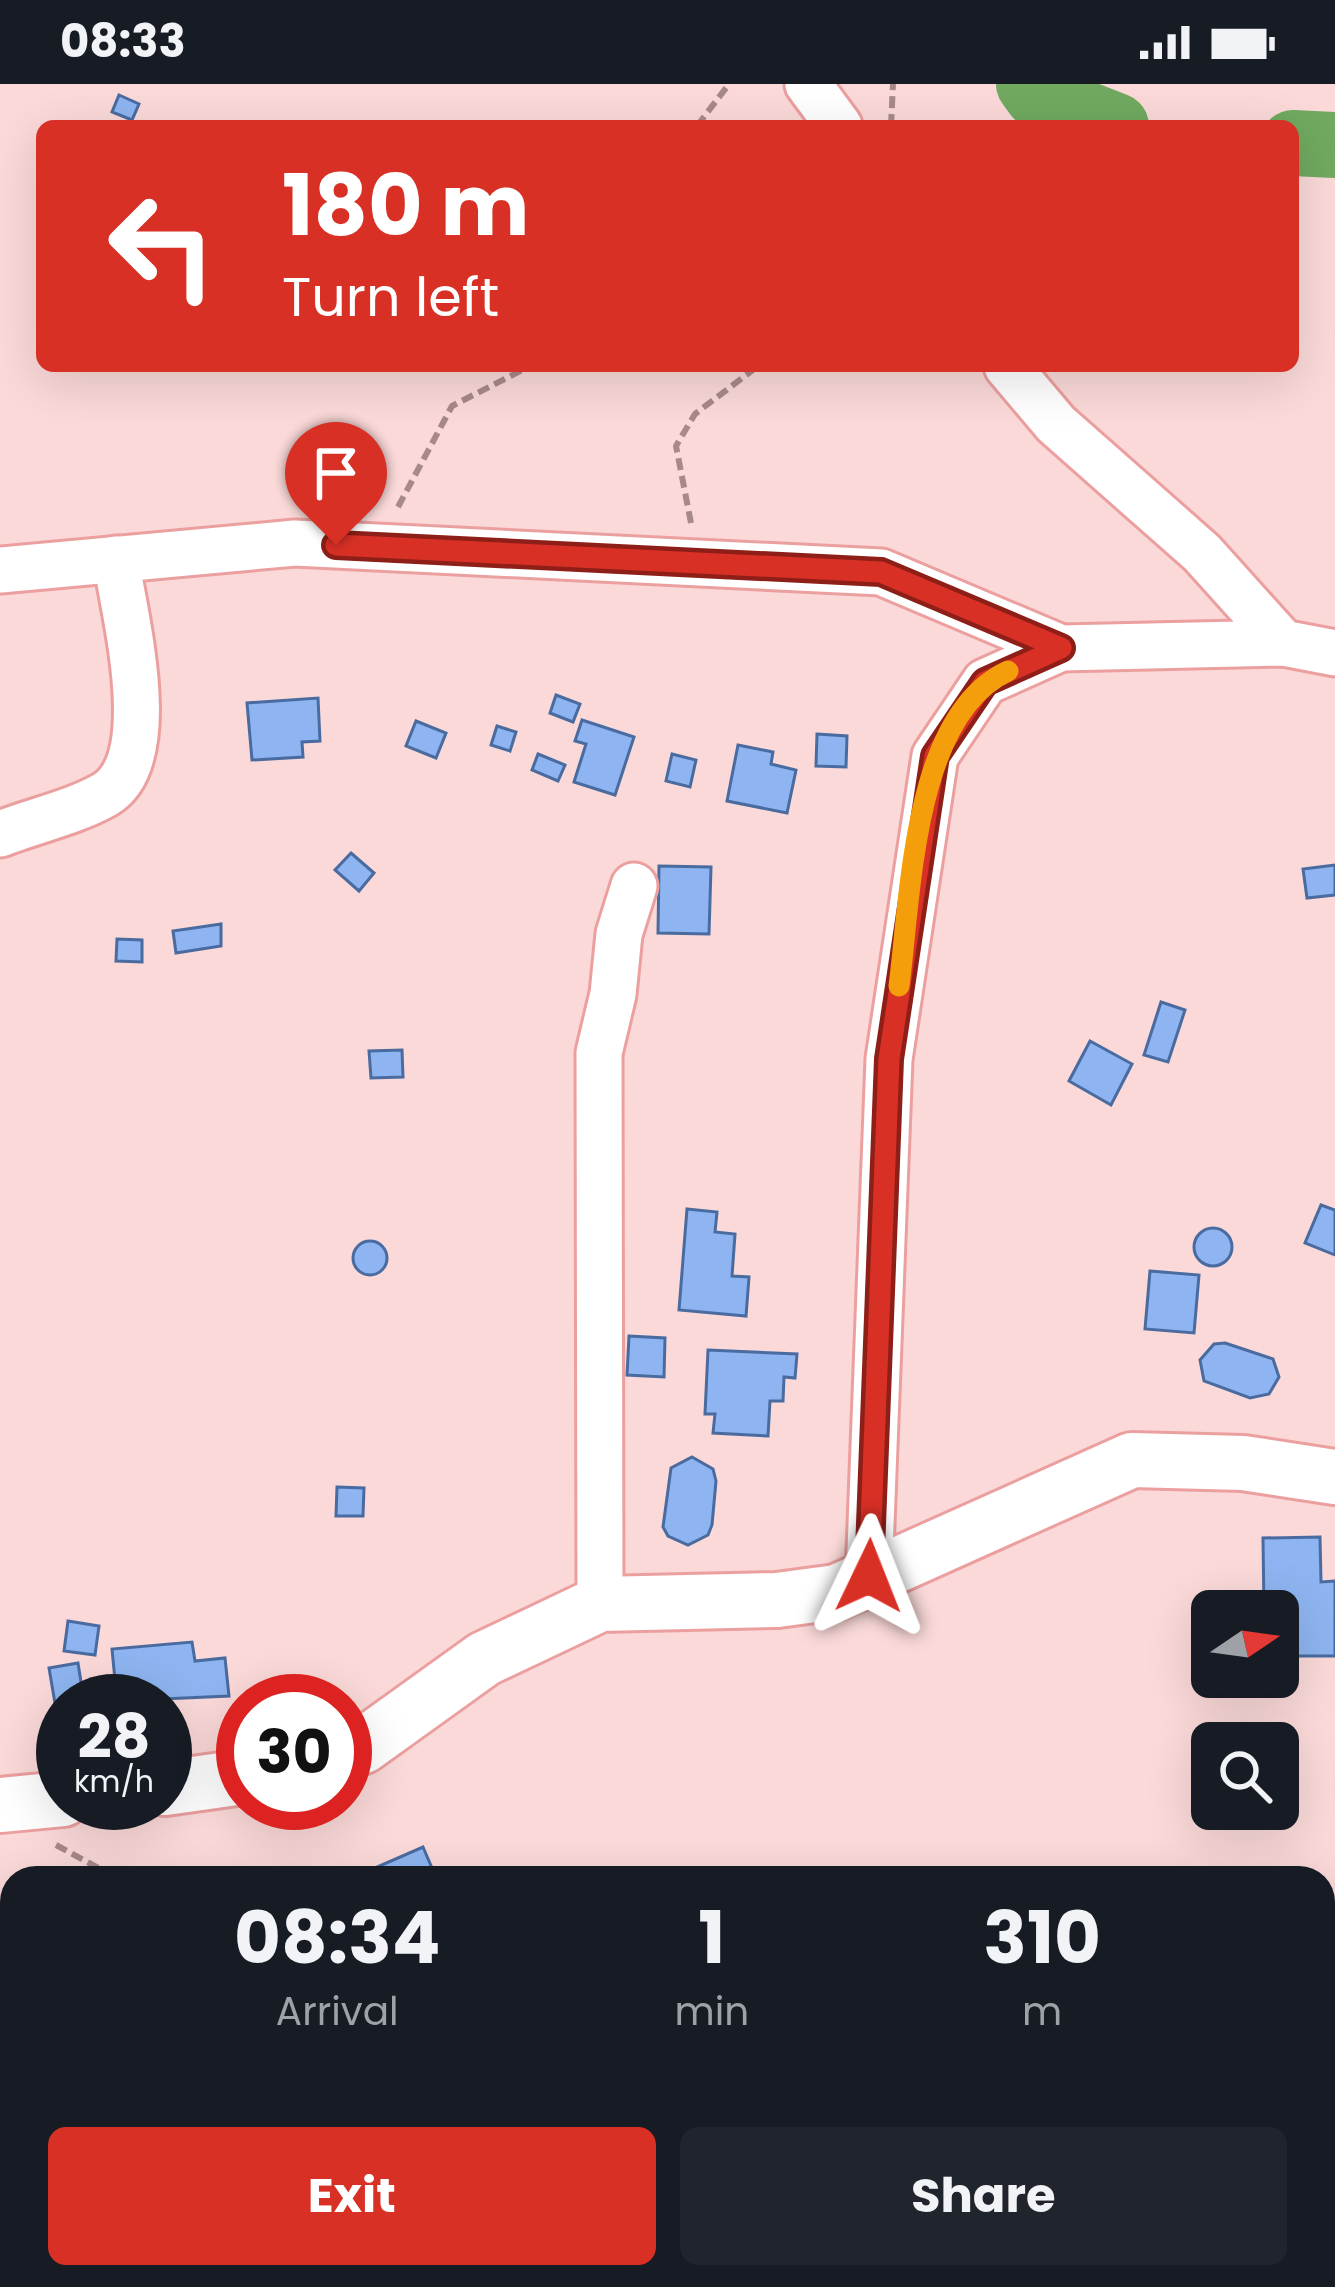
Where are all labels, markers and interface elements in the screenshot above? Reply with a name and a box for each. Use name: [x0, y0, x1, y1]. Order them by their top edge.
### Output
text: 08:33: [60, 10, 186, 73]
text: 180 m: [282, 147, 530, 264]
icon: left: [84, 168, 240, 324]
text: Turn left: [282, 259, 499, 335]
pin: [285, 422, 387, 545]
icon: arrive: [303, 440, 369, 506]
position arrow: [806, 1513, 932, 1639]
north arrow: [1191, 1590, 1299, 1698]
map controls: [1191, 1590, 1299, 1830]
speed limit sign: 30: [216, 1674, 372, 1830]
text: 28: [77, 1695, 151, 1779]
button: search: [1191, 1722, 1299, 1830]
text: km/h: [74, 1760, 154, 1803]
text: 08:34: [234, 1887, 440, 1988]
text: 1: [698, 1887, 725, 1988]
text: 310: [983, 1887, 1101, 1988]
text: Arrival: [276, 1984, 399, 2039]
text: min: [675, 1984, 749, 2039]
text: m: [1022, 1984, 1062, 2039]
button: Exit: [48, 2127, 656, 2265]
button: Share: [680, 2127, 1287, 2265]

